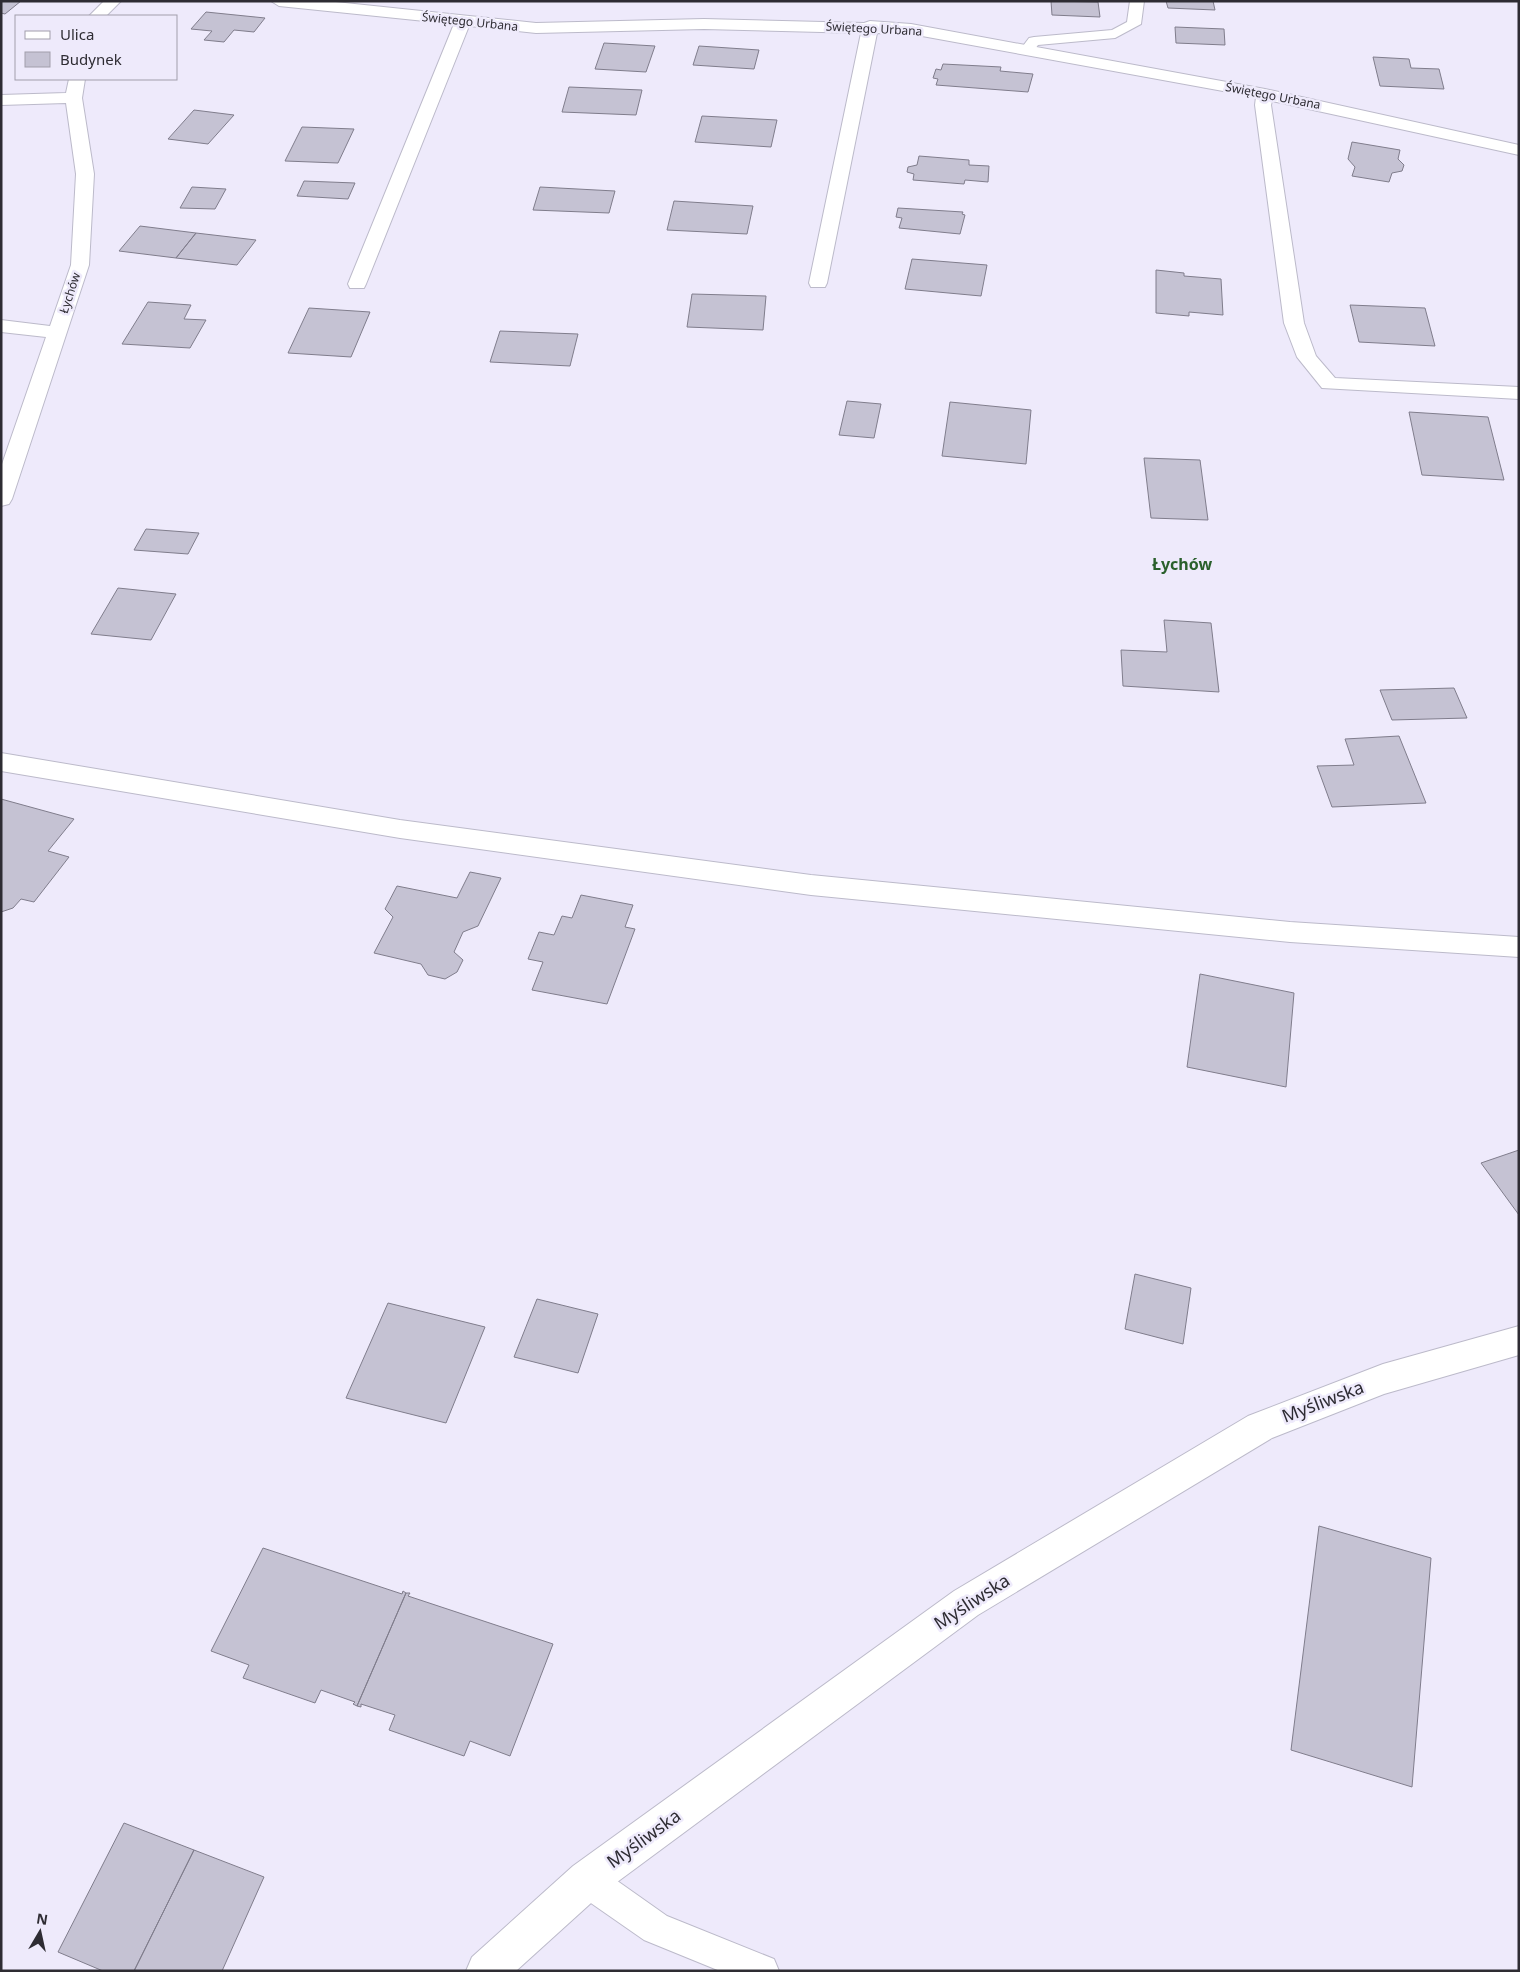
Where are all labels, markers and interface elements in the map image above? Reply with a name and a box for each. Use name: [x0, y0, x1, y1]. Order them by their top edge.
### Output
street label: Świętego Urbana: [421, 8, 519, 35]
legend: [15, 15, 178, 80]
street label: Świętego Urbana: [825, 17, 923, 40]
text: Ulica: [60, 24, 94, 44]
text: Budynek: [60, 49, 122, 69]
street label: Świętego Urbana: [1224, 78, 1322, 113]
street label: Łychów: [55, 270, 84, 315]
district label: Łychów: [1152, 553, 1212, 575]
street label: Myśliwska: [1278, 1374, 1367, 1428]
street label: Myśliwska: [929, 1568, 1014, 1635]
street label: Myśliwska: [602, 1803, 685, 1873]
north arrow: [15, 1907, 65, 1957]
text: N: [35, 1908, 49, 1929]

